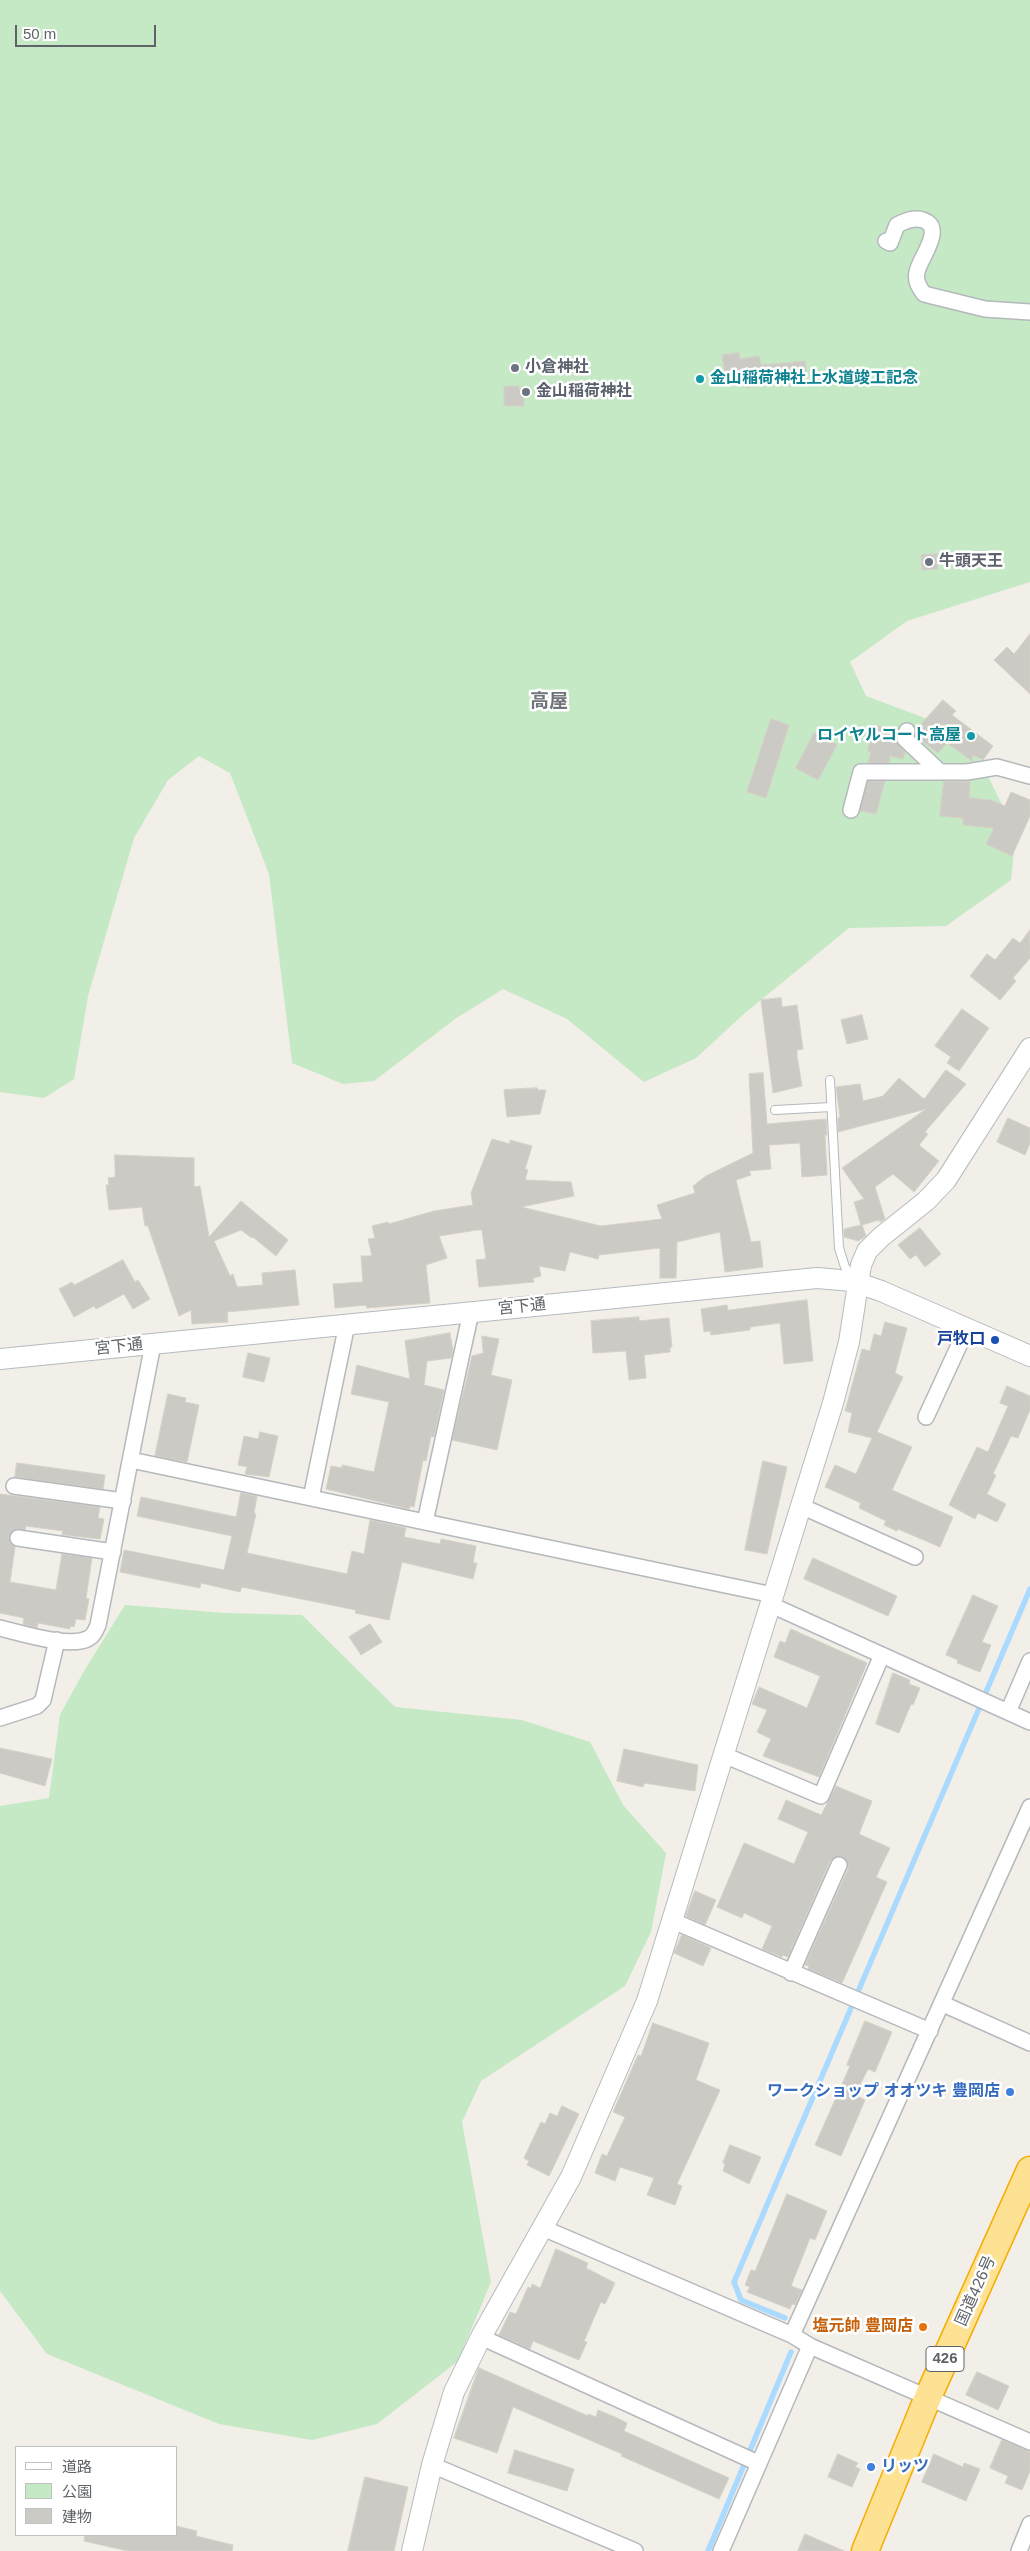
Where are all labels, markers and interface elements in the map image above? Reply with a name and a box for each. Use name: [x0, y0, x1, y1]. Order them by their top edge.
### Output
scale bar: [18, 15, 159, 47]
text: 50 m: [23, 25, 56, 42]
place label: 小倉神社: [525, 358, 589, 378]
marker: 小倉神社: [509, 362, 521, 374]
place label: 金山稲荷神社上水道竣工記念: [710, 369, 918, 389]
marker: 金山稲荷神社上水道竣工記念: [694, 373, 706, 385]
place label: 金山稲荷神社: [536, 382, 632, 402]
marker: 金山稲荷神社: [520, 386, 532, 398]
place label: 牛頭天王: [939, 552, 1003, 572]
marker: 牛頭天王: [923, 556, 935, 568]
district label: 高屋: [530, 691, 568, 713]
place label: ロイヤルコート高屋: [817, 726, 961, 746]
marker: ロイヤルコート高屋: [965, 730, 977, 742]
street label: 宮下通: [497, 1295, 547, 1319]
place label: 戸牧口: [937, 1330, 985, 1350]
marker: 戸牧口: [989, 1334, 1001, 1346]
street label: 宮下通: [94, 1335, 144, 1359]
place label: ワークショップ オオツキ 豊岡店: [767, 2082, 1000, 2102]
marker: ワークショップ オオツキ 豊岡店: [1004, 2086, 1016, 2098]
street label: 国道426号: [952, 2253, 1000, 2329]
place label: 塩元帥 豊岡店: [813, 2317, 913, 2337]
marker: 塩元帥 豊岡店: [917, 2321, 929, 2333]
road number: 426: [926, 2346, 964, 2372]
legend: [15, 2446, 178, 2536]
place label: リッツ: [881, 2457, 929, 2477]
text: 道路: [62, 2458, 92, 2475]
marker: リッツ: [865, 2461, 877, 2473]
text: 公園: [62, 2483, 92, 2500]
text: 建物: [62, 2508, 92, 2525]

